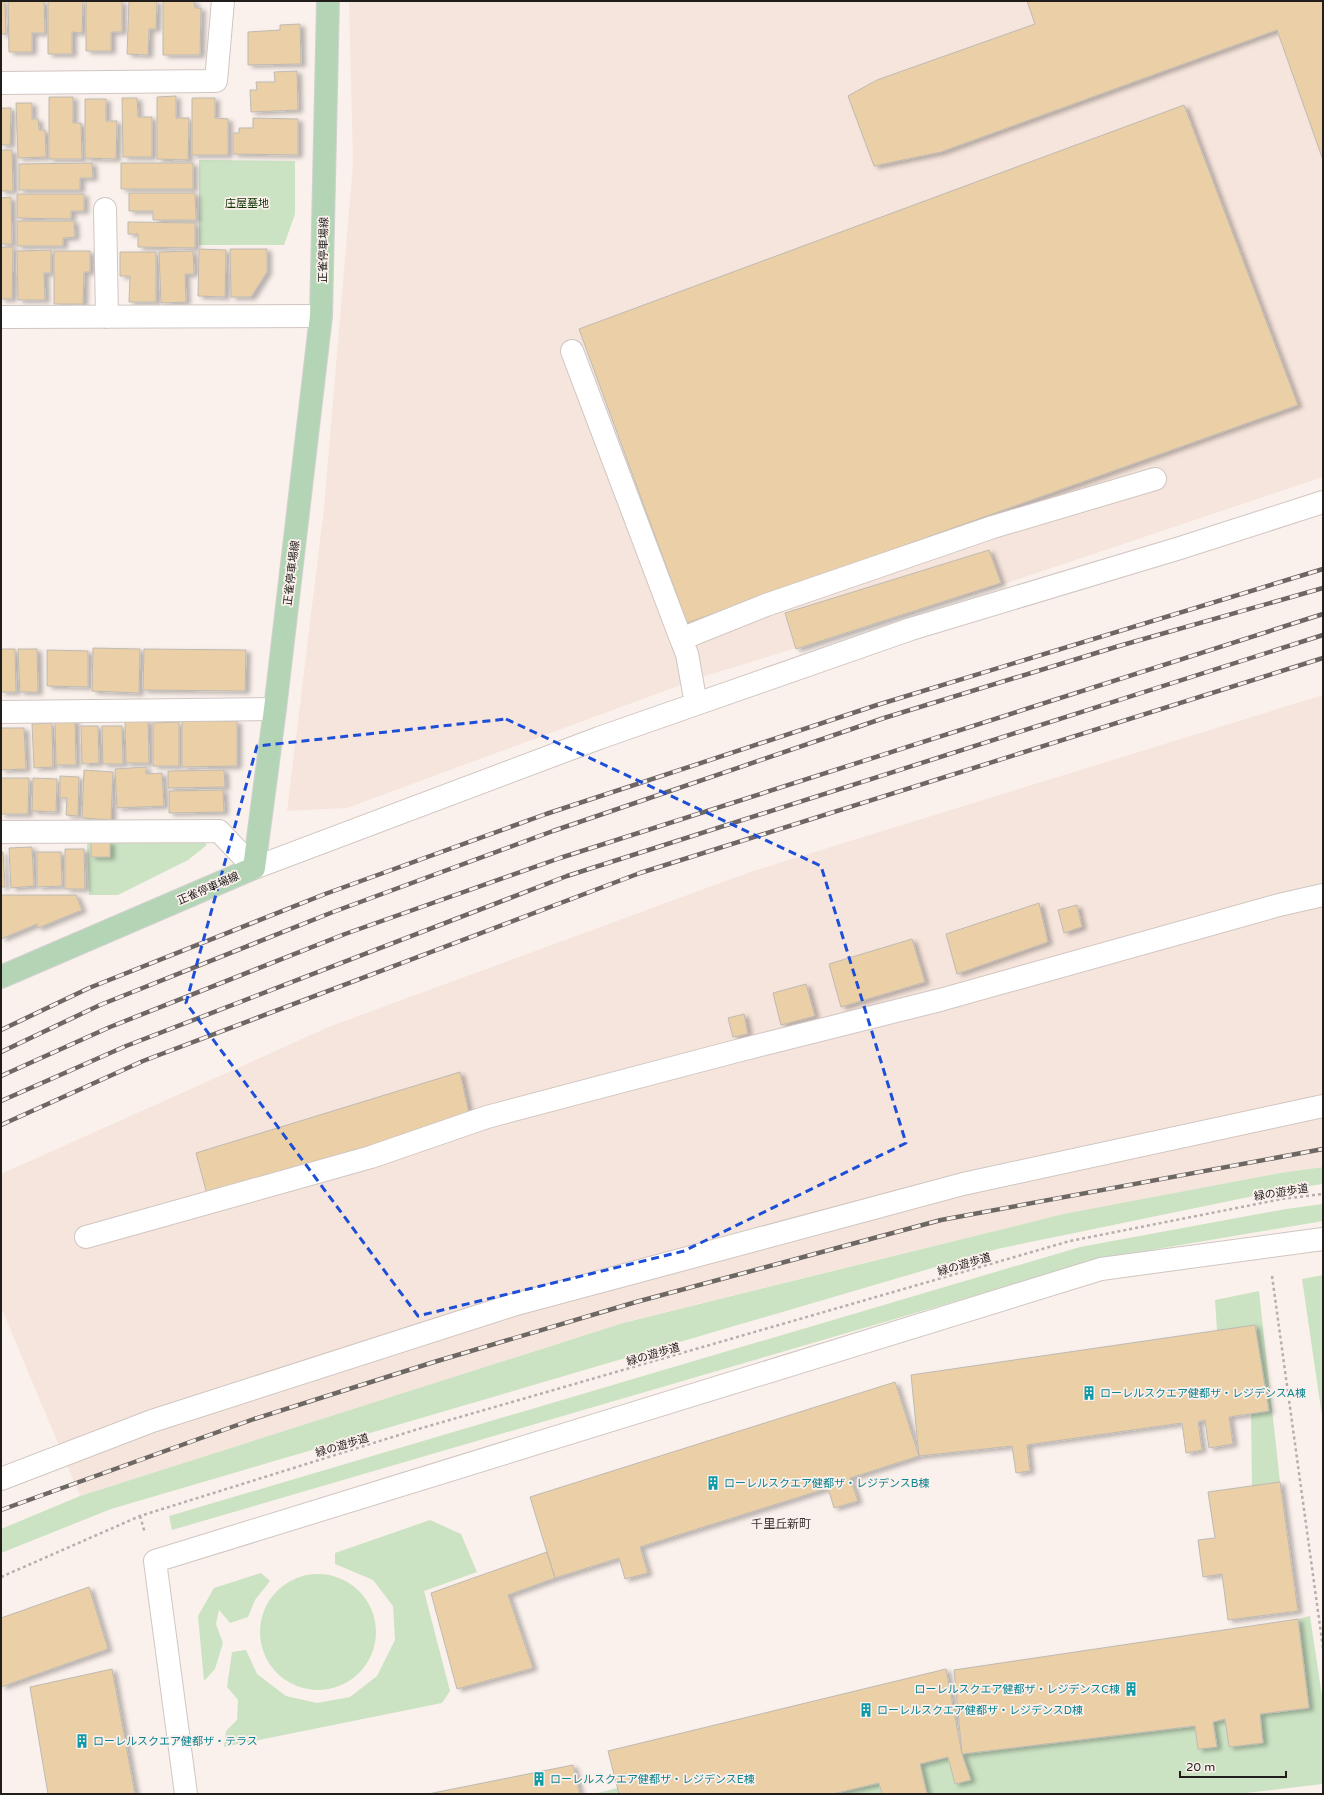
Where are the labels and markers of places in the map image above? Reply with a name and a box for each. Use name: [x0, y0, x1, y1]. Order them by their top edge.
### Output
building icon: ローレルスクエア健都ザ・レジデンスA棟: [1081, 1385, 1097, 1401]
place label: ローレルスクエア健都ザ・レジデンスA棟: [1100, 1387, 1306, 1400]
building icon: ローレルスクエア健都ザ・レジデンスB棟: [705, 1475, 721, 1491]
place label: ローレルスクエア健都ザ・レジデンスB棟: [724, 1477, 929, 1490]
building icon: ローレルスクエア健都ザ・レジデンスC棟: [1123, 1681, 1139, 1697]
place label: ローレルスクエア健都ザ・レジデンスC棟: [915, 1683, 1120, 1696]
building icon: ローレルスクエア健都ザ・レジデンスD棟: [858, 1702, 874, 1718]
place label: ローレルスクエア健都ザ・レジデンスD棟: [877, 1704, 1083, 1717]
building icon: ローレルスクエア健都ザ・テラス: [74, 1733, 90, 1749]
place label: ローレルスクエア健都ザ・テラス: [93, 1735, 258, 1748]
building icon: ローレルスクエア健都ザ・レジデンスE棟: [531, 1771, 547, 1787]
place label: ローレルスクエア健都ザ・レジデンスE棟: [550, 1773, 755, 1786]

